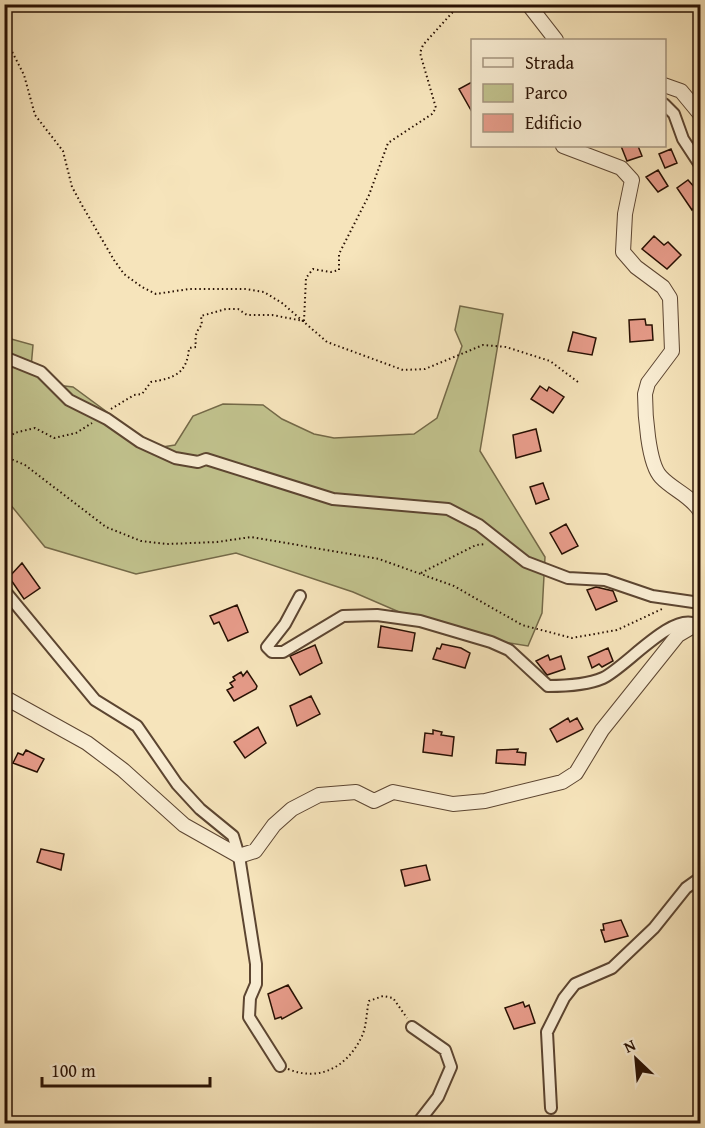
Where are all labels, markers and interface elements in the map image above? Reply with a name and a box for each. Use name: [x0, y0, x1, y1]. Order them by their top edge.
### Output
legend: [471, 39, 666, 147]
text: Strada: [525, 49, 575, 76]
text: Parco: [525, 79, 568, 106]
text: Edificio: [525, 109, 582, 136]
north arrow: [606, 1029, 666, 1089]
text: N: [619, 1032, 640, 1059]
scale bar: [42, 1050, 210, 1088]
text: 100 m: [51, 1057, 96, 1084]

